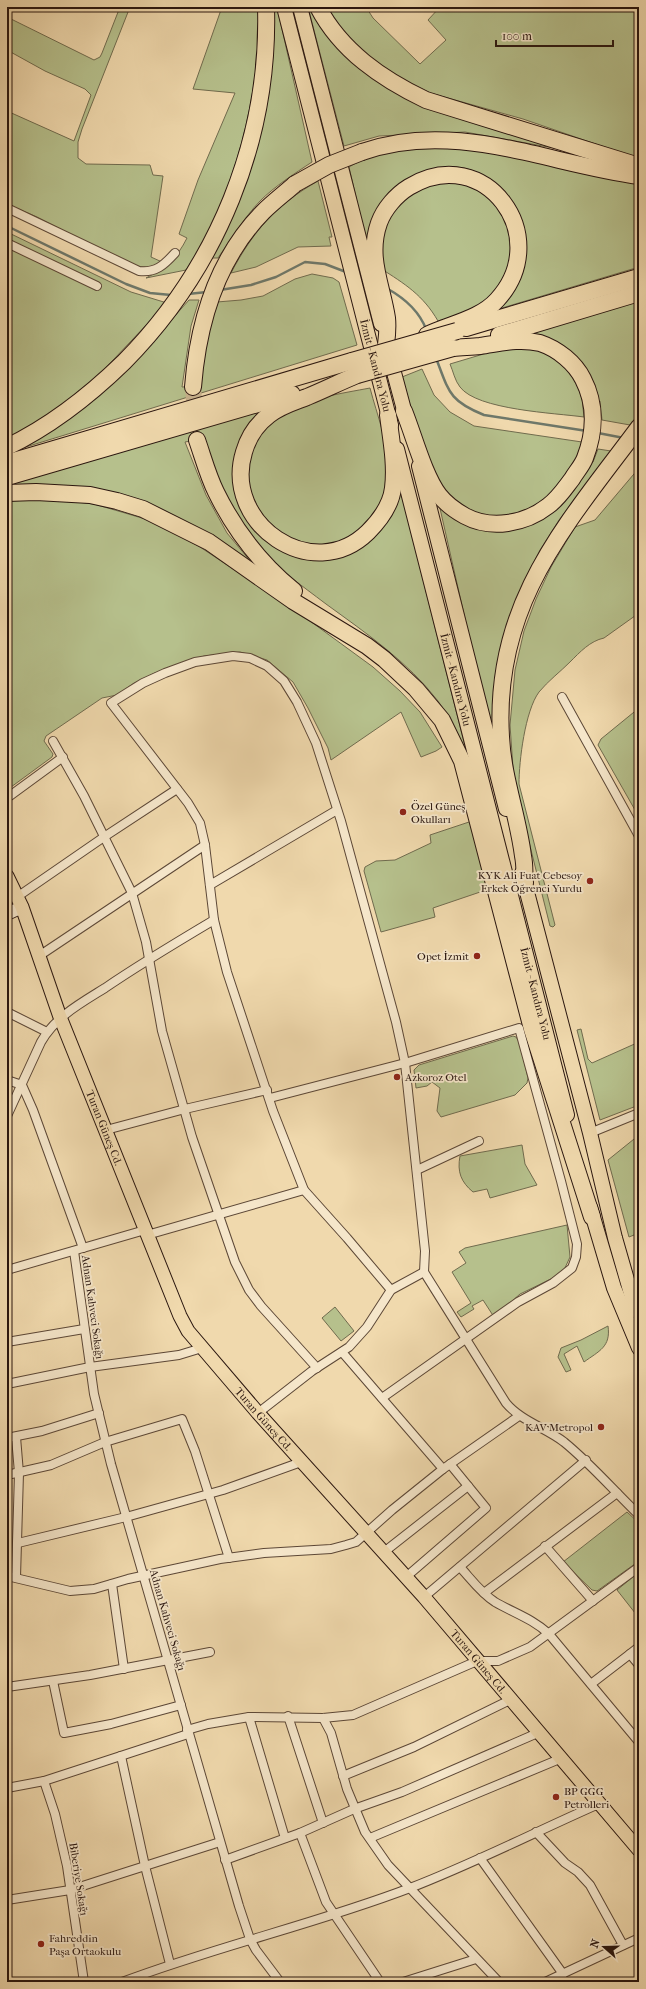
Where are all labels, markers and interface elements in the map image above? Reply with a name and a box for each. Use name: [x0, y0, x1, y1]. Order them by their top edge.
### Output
scale bar: [496, 22, 613, 48]
text: 100 m: [502, 29, 532, 43]
street label: İzmit - Kandıra Yolu: [357, 318, 394, 414]
street label: İzmit - Kandıra Yolu: [437, 632, 474, 728]
place label: Özel Güneş Okulları: [411, 800, 465, 826]
marker: Özel Güneş Okulları: [398, 807, 408, 817]
place label: KYK Ali Fuat Cebesoy Erkek Öğrenci Yurdu: [478, 869, 583, 895]
marker: KYK Ali Fuat Cebesoy Erkek Öğrenci Yurdu: [585, 876, 595, 886]
street label: İzmit - Kandıra Yolu: [517, 946, 554, 1042]
place label: Opet İzmit: [417, 950, 469, 963]
marker: Opet İzmit: [472, 951, 482, 961]
place label: Azkoroz Otel: [404, 1071, 466, 1084]
marker: Azkoroz Otel: [392, 1072, 402, 1082]
street label: Turan Güneş Cd.: [83, 1088, 125, 1167]
street label: Adnan Kahveci Sokağı: [79, 1253, 106, 1361]
street label: Turan Güneş Cd.: [232, 1385, 295, 1453]
place label: KAV Metropol: [525, 1421, 593, 1434]
marker: KAV Metropol: [596, 1422, 606, 1432]
street label: Adnan Kahveci Sokağı: [147, 1567, 188, 1673]
street label: Turan Güneş Cd.: [447, 1627, 509, 1696]
place label: BP GGG Petrolleri: [564, 1785, 610, 1811]
marker: BP GGG Petrolleri: [551, 1792, 561, 1802]
street label: Biberiye Sokağı: [66, 1842, 91, 1917]
north arrow: [584, 1927, 624, 1967]
place label: Fahreddin Paşa Ortaokulu: [49, 1932, 122, 1958]
text: N: [588, 1937, 603, 1950]
marker: Fahreddin Paşa Ortaokulu: [36, 1939, 46, 1949]

